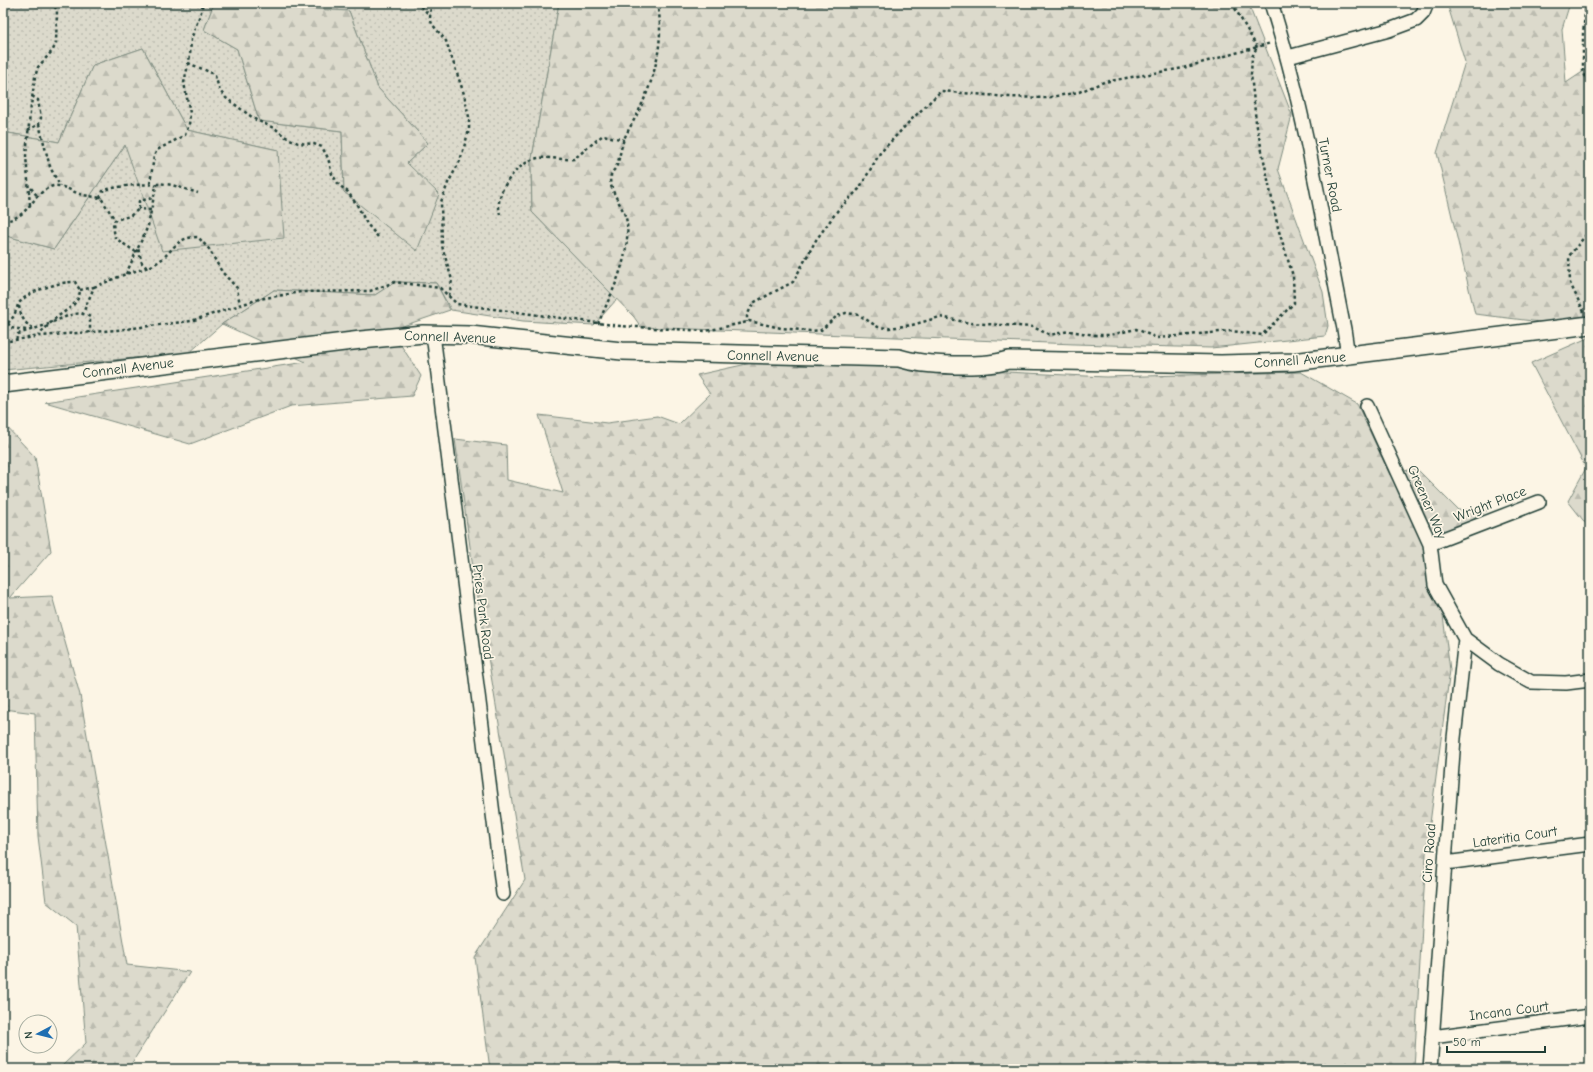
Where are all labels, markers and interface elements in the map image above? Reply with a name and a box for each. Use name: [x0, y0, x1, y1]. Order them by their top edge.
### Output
street label: Turner Road: [1314, 136, 1346, 214]
street label: Connell Avenue: [404, 327, 496, 347]
street label: Connell Avenue: [727, 347, 819, 365]
street label: Connell Avenue: [1254, 348, 1346, 372]
street label: Connell Avenue: [81, 354, 175, 382]
street label: Greener Way: [1404, 462, 1451, 542]
street label: Wright Place: [1451, 482, 1529, 526]
street label: Pries Park Road: [469, 563, 497, 661]
street label: Ciro Road: [1418, 823, 1440, 883]
street label: Lateritia Court: [1472, 823, 1559, 851]
street label: Incana Court: [1468, 998, 1551, 1024]
north arrow: [18, 1014, 58, 1054]
scale bar: [1447, 1028, 1545, 1054]
text: N: [22, 1031, 35, 1040]
text: 50 m: [1453, 1035, 1481, 1049]

